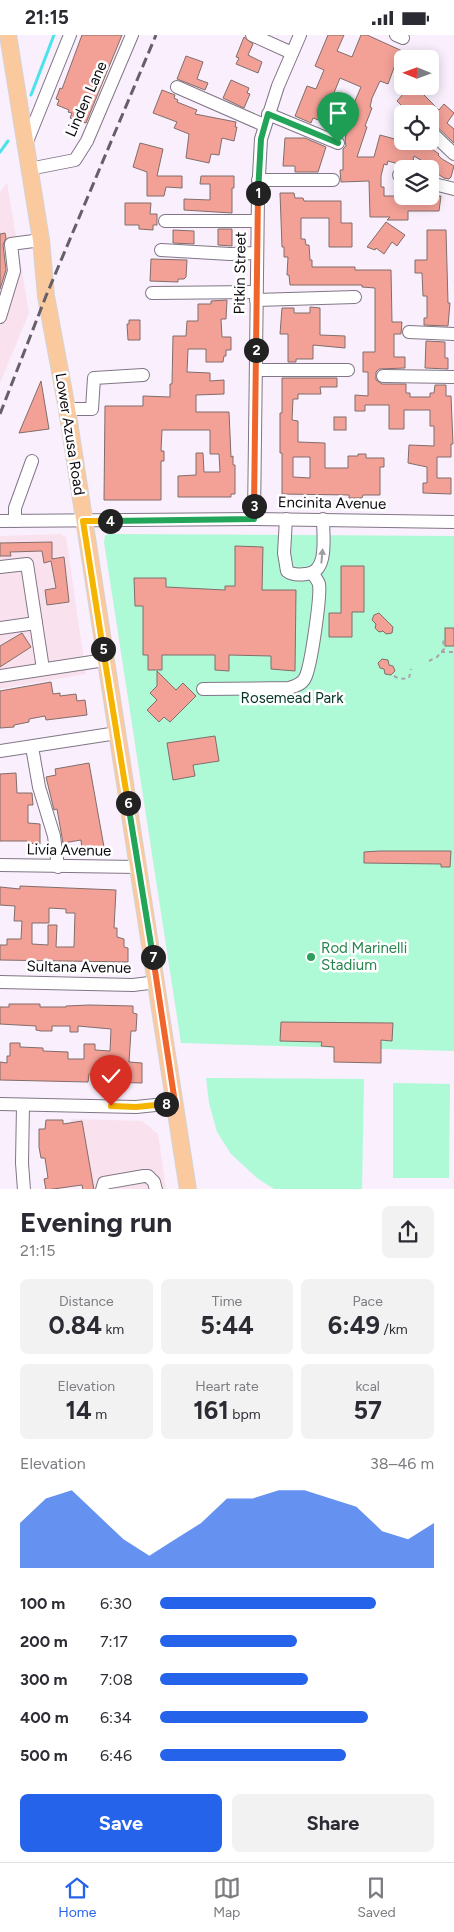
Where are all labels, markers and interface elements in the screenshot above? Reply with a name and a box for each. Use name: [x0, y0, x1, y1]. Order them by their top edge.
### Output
text: 21:15: [25, 6, 69, 29]
north arrow: [394, 50, 439, 95]
map controls: [394, 50, 439, 205]
street label: Linden Lane: [61, 58, 111, 140]
pin: [317, 92, 359, 143]
icon: arrive: [324, 99, 352, 127]
button: locate: [394, 105, 439, 150]
button: layers: [394, 160, 439, 205]
pin: 1: [246, 181, 270, 205]
text: 1: [256, 185, 261, 202]
street label: Pitkin Street: [230, 231, 250, 314]
pin: 2: [244, 337, 268, 363]
text: 2: [252, 342, 261, 359]
street label: Lower Azusa Road: [51, 372, 89, 496]
pin: 3: [242, 493, 266, 519]
street label: Encinita Avenue: [278, 493, 386, 513]
text: 3: [251, 498, 258, 515]
pin: 4: [98, 509, 122, 533]
text: 4: [106, 513, 115, 530]
one-way arrow: [318, 547, 326, 563]
pin: 5: [90, 637, 116, 661]
text: 5: [99, 641, 108, 658]
park label: Rosemead Park: [241, 689, 344, 707]
pin: 6: [116, 791, 140, 815]
text: 6: [124, 795, 133, 812]
street label: Livia Avenue: [27, 840, 111, 860]
place label: Rod Marinelli Stadium: [321, 939, 407, 974]
pin: 7: [140, 945, 166, 969]
text: 7: [150, 949, 157, 966]
marker: Rod Marinelli Stadium: [305, 951, 317, 963]
street label: Sultana Avenue: [27, 957, 131, 977]
pin: [90, 1055, 132, 1106]
icon: check: [97, 1062, 125, 1090]
pin: 8: [154, 1091, 178, 1117]
text: 8: [162, 1096, 171, 1113]
text: Evening run: [20, 1205, 172, 1239]
button: share: [382, 1206, 434, 1258]
text: 21:15: [20, 1241, 55, 1260]
text: Distance: [59, 1293, 114, 1310]
text: Time: [212, 1293, 242, 1310]
text: Pace: [353, 1293, 383, 1310]
text: 0.84: [48, 1310, 102, 1340]
text: 5:44: [200, 1310, 254, 1340]
text: 6:49: [328, 1310, 380, 1340]
text: km: [102, 1321, 124, 1338]
text: /km: [380, 1321, 408, 1338]
text: Elevation: [58, 1378, 115, 1395]
text: Heart rate: [195, 1378, 259, 1395]
text: kcal: [355, 1378, 380, 1395]
text: 14: [65, 1395, 92, 1425]
text: 161: [193, 1395, 229, 1425]
text: 57: [353, 1395, 382, 1425]
text: m: [92, 1406, 107, 1423]
text: bpm: [229, 1406, 261, 1423]
text: Elevation: [20, 1454, 86, 1473]
text: 38–46 m: [370, 1454, 434, 1473]
text: 100 m: [20, 1594, 65, 1613]
text: 6:30: [100, 1594, 132, 1613]
text: 200 m: [20, 1632, 68, 1651]
text: 7:17: [100, 1632, 128, 1651]
text: 300 m: [20, 1670, 67, 1689]
text: 7:08: [100, 1670, 133, 1689]
text: 400 m: [20, 1708, 69, 1727]
text: 6:34: [100, 1708, 132, 1727]
text: 500 m: [20, 1746, 68, 1765]
text: 6:46: [100, 1746, 132, 1765]
button: Save: [20, 1794, 222, 1852]
button: Share: [232, 1794, 434, 1852]
tab: Home: [58, 1874, 96, 1921]
tab: Map: [213, 1874, 241, 1921]
tab: Saved: [357, 1874, 396, 1921]

